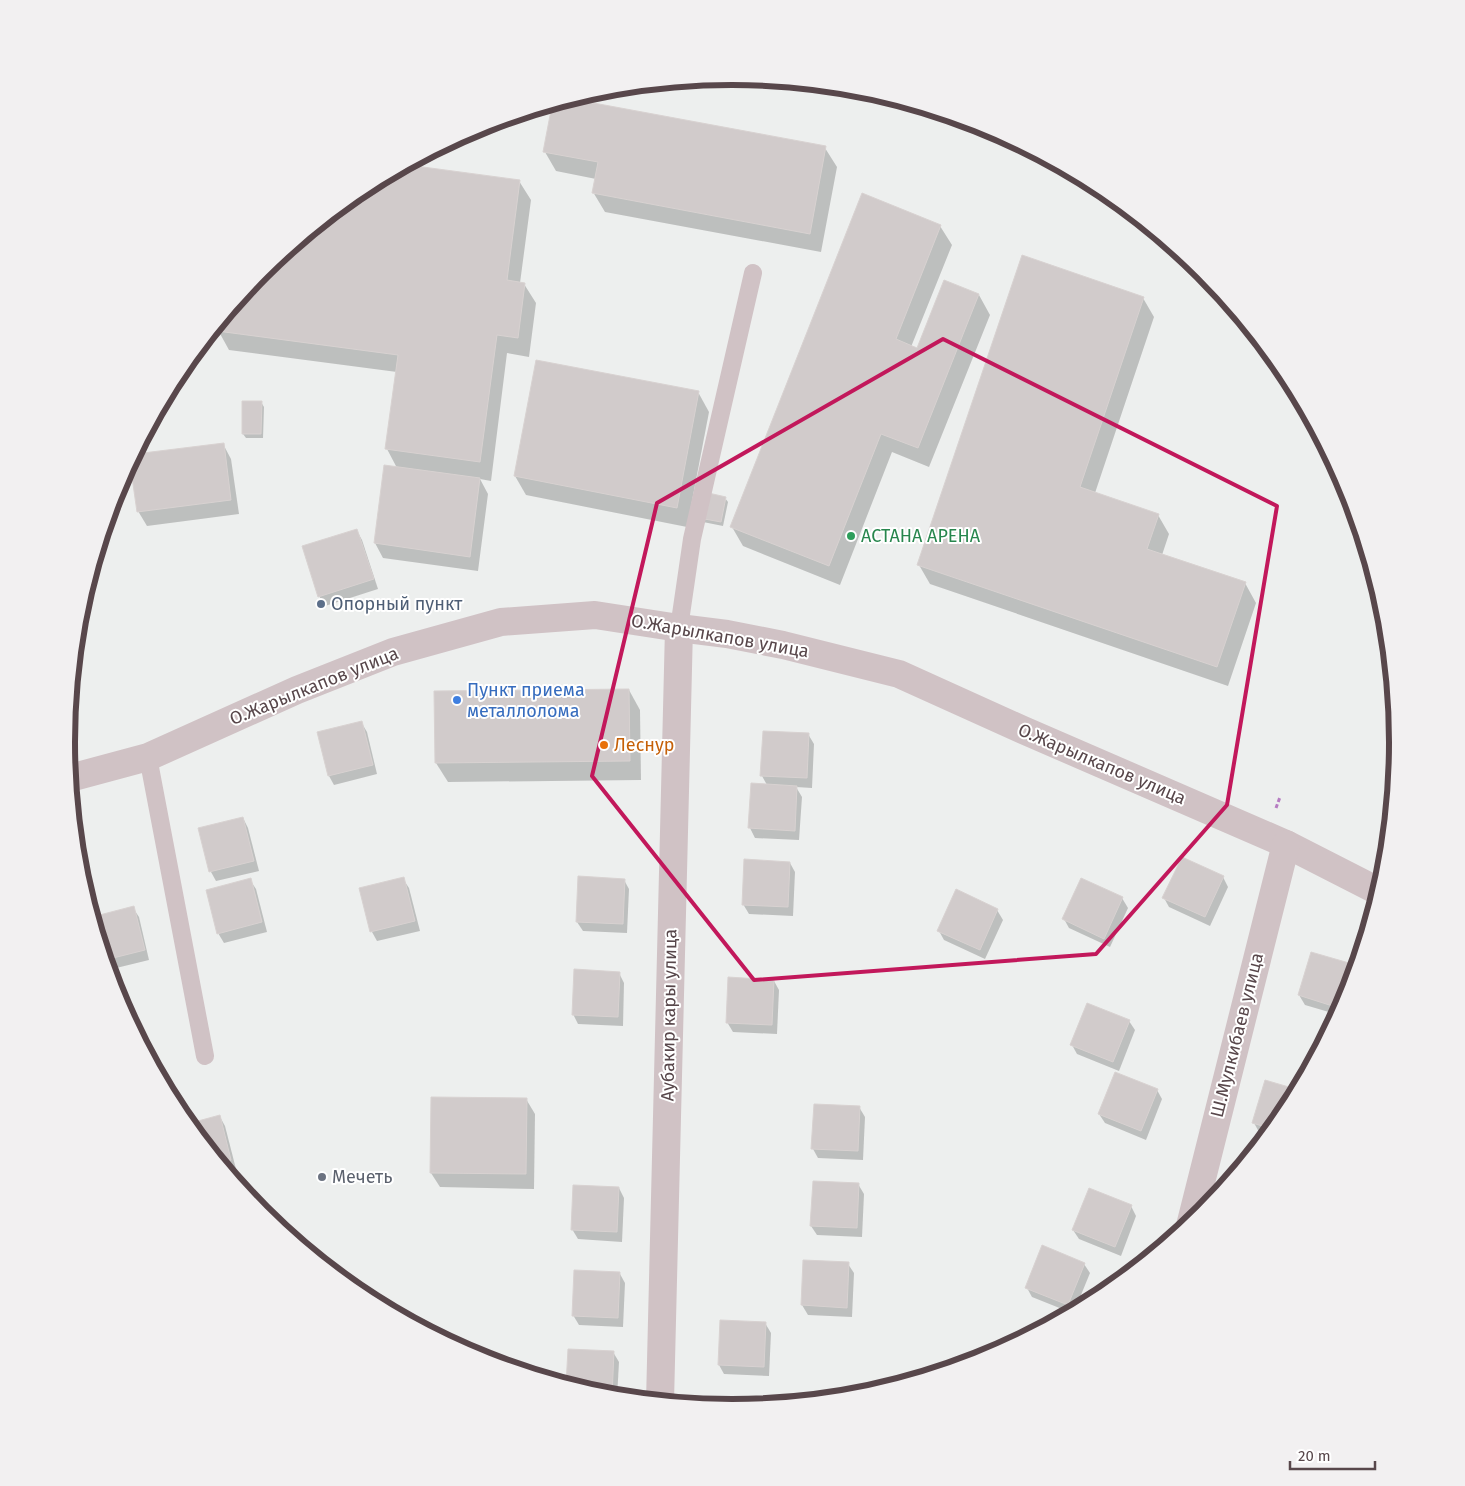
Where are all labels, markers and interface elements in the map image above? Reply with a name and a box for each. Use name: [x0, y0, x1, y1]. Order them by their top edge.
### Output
place label: АСТАНА АРЕНА: [861, 525, 981, 547]
marker: АСТАНА АРЕНА: [845, 530, 857, 542]
place label: Опорный пункт: [331, 593, 463, 615]
marker: Опорный пункт: [315, 598, 327, 610]
street label: О.Жарылкапов улица: [629, 610, 811, 662]
street label: О.Жарылкапов улица: [226, 642, 402, 730]
place label: Пункт приема металлолома: [467, 679, 585, 722]
marker: Пункт приема металлолома: [451, 694, 463, 706]
street label: О.Жарылкапов улица: [1015, 719, 1189, 809]
place label: Леснур: [614, 734, 675, 756]
marker: Леснур: [598, 739, 610, 751]
street label: Аубакир кары улица: [656, 929, 682, 1101]
street label: Ш.Мулкибаев улица: [1206, 950, 1268, 1120]
place label: Мечеть: [332, 1166, 393, 1188]
marker: Мечеть: [316, 1171, 328, 1183]
scale bar: [1290, 1438, 1375, 1470]
text: 20 m: [1298, 1447, 1331, 1465]

